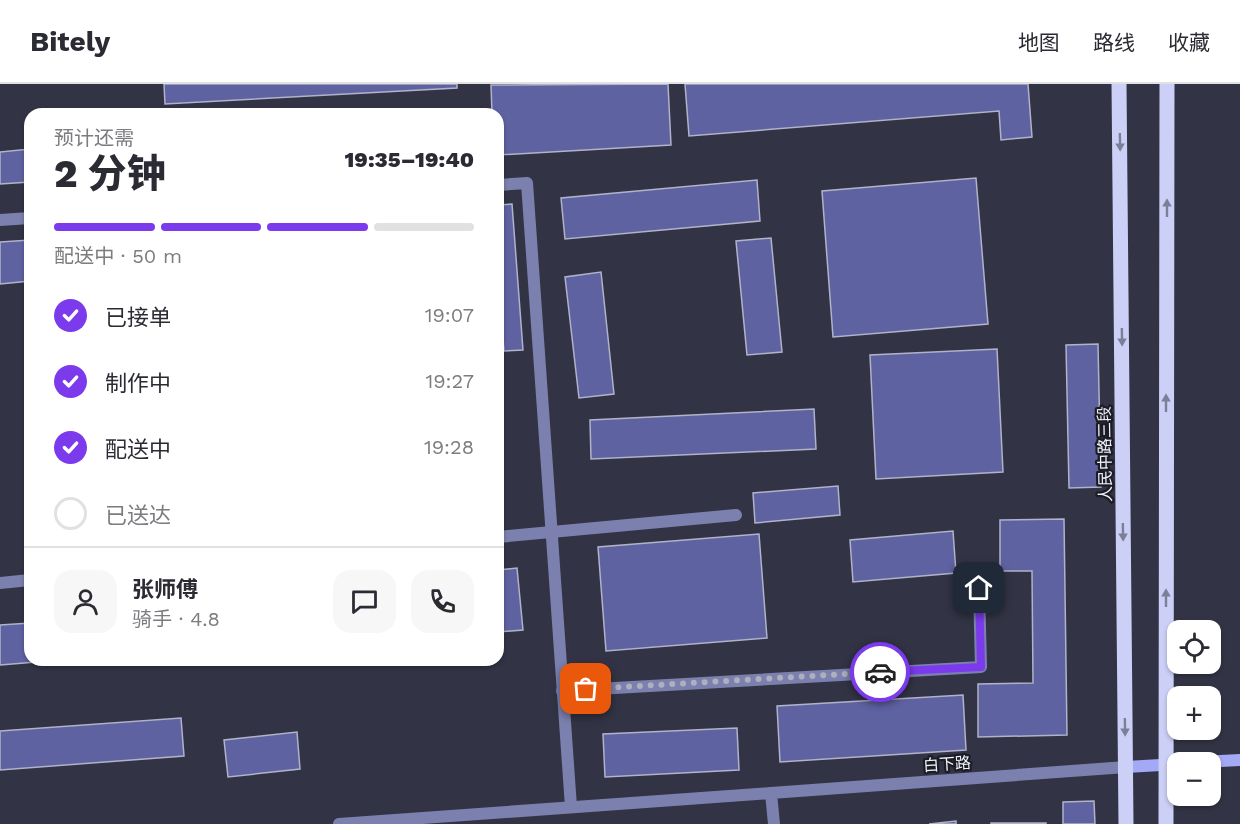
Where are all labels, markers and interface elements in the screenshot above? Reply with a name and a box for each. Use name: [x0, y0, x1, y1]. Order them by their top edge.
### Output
text: Bitely: [30, 25, 110, 58]
text: 地图: [1018, 30, 1060, 55]
text: 路线: [1093, 30, 1135, 55]
text: 收藏: [1168, 30, 1210, 55]
text: 预计还需: [54, 126, 134, 150]
one-way arrow: [1115, 133, 1125, 152]
text: 19:35–19:40: [345, 147, 474, 172]
text: 2 分钟: [54, 151, 166, 196]
one-way arrow: [1162, 198, 1172, 217]
text: 配送中 · 50 m: [54, 244, 182, 268]
icon: check: [54, 299, 87, 332]
text: 19:07: [425, 303, 474, 327]
text: 已接单: [105, 305, 171, 330]
one-way arrow: [1117, 328, 1126, 347]
icon: check: [54, 365, 87, 398]
text: 19:27: [425, 369, 474, 393]
text: 制作中: [105, 371, 171, 396]
one-way arrow: [1161, 393, 1171, 412]
street label: 人民中路三段: [1095, 406, 1115, 502]
icon: check: [54, 431, 87, 464]
text: 19:28: [424, 435, 474, 459]
text: 配送中: [105, 437, 171, 462]
text: 已送达: [105, 503, 171, 528]
one-way arrow: [1119, 523, 1128, 542]
pin: [953, 562, 1004, 613]
button: person: [54, 570, 117, 633]
button: chat: [333, 570, 396, 633]
button: phone: [411, 570, 474, 633]
icon: home: [962, 571, 995, 604]
text: 张师傅: [132, 577, 198, 602]
one-way arrow: [1161, 588, 1171, 607]
text: 骑手 · 4.8: [132, 607, 220, 631]
map controls: [1167, 620, 1221, 806]
button: locate: [1167, 620, 1221, 674]
courier: [850, 642, 910, 702]
icon: car: [864, 656, 897, 689]
pin: [560, 663, 611, 714]
icon: bag: [569, 672, 602, 705]
button: +: [1167, 686, 1221, 740]
one-way arrow: [1120, 718, 1130, 737]
button: −: [1167, 752, 1221, 806]
street label: 白下路: [922, 753, 972, 775]

